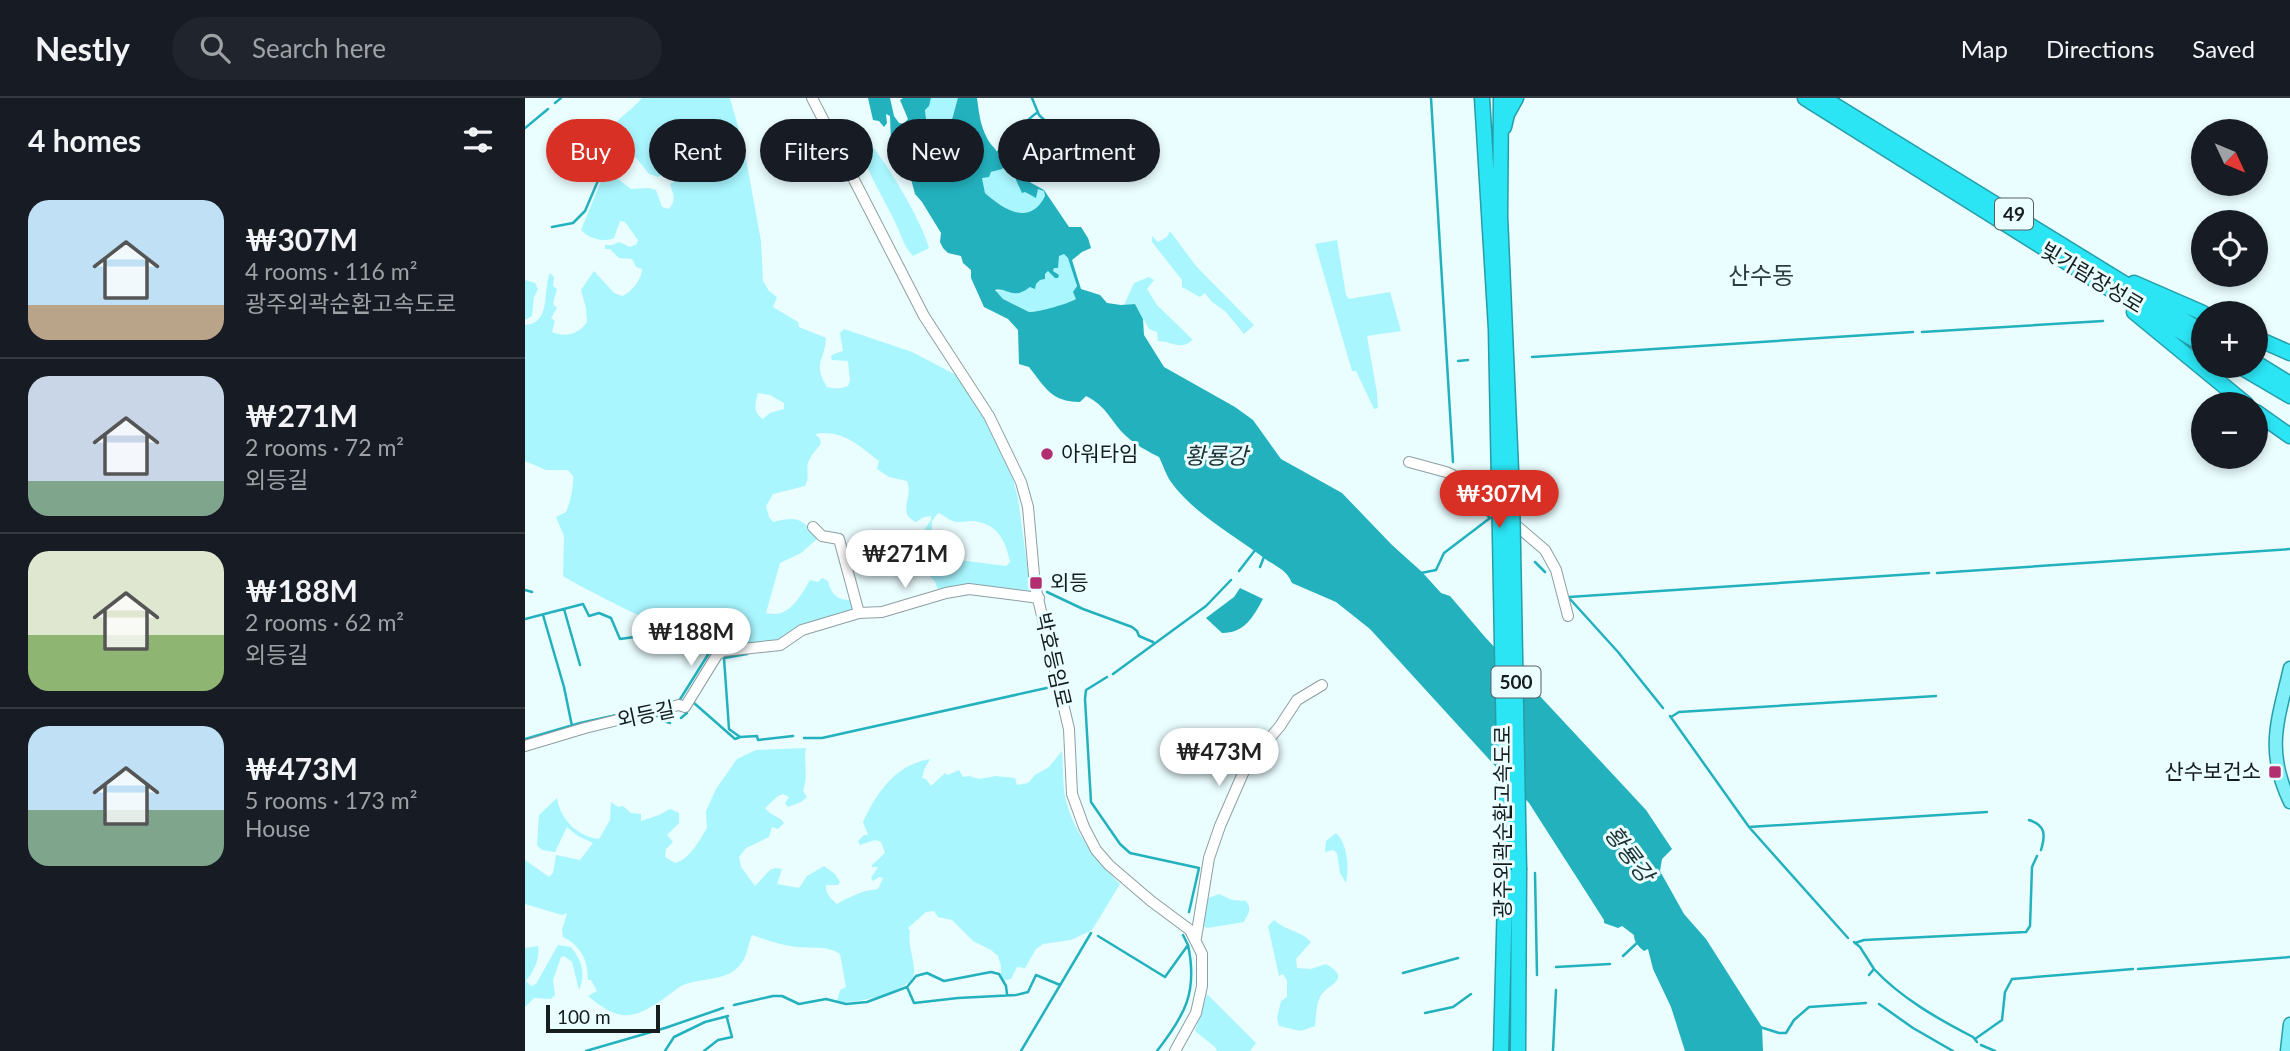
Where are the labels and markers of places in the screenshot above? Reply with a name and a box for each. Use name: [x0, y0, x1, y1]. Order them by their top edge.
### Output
place label: 아워타임: [1061, 440, 1138, 465]
marker: 아워타임: [1039, 446, 1055, 462]
pin: ₩307M: [1450, 470, 1548, 530]
pin: ₩271M: [856, 531, 954, 590]
place label: 외등: [1050, 569, 1089, 594]
marker: 외등: [1028, 575, 1044, 591]
pin: ₩188M: [642, 608, 740, 668]
pin: ₩473M: [1170, 728, 1268, 788]
place label: 산수보건소: [2164, 758, 2261, 783]
marker: 산수보건소: [2267, 764, 2283, 780]

